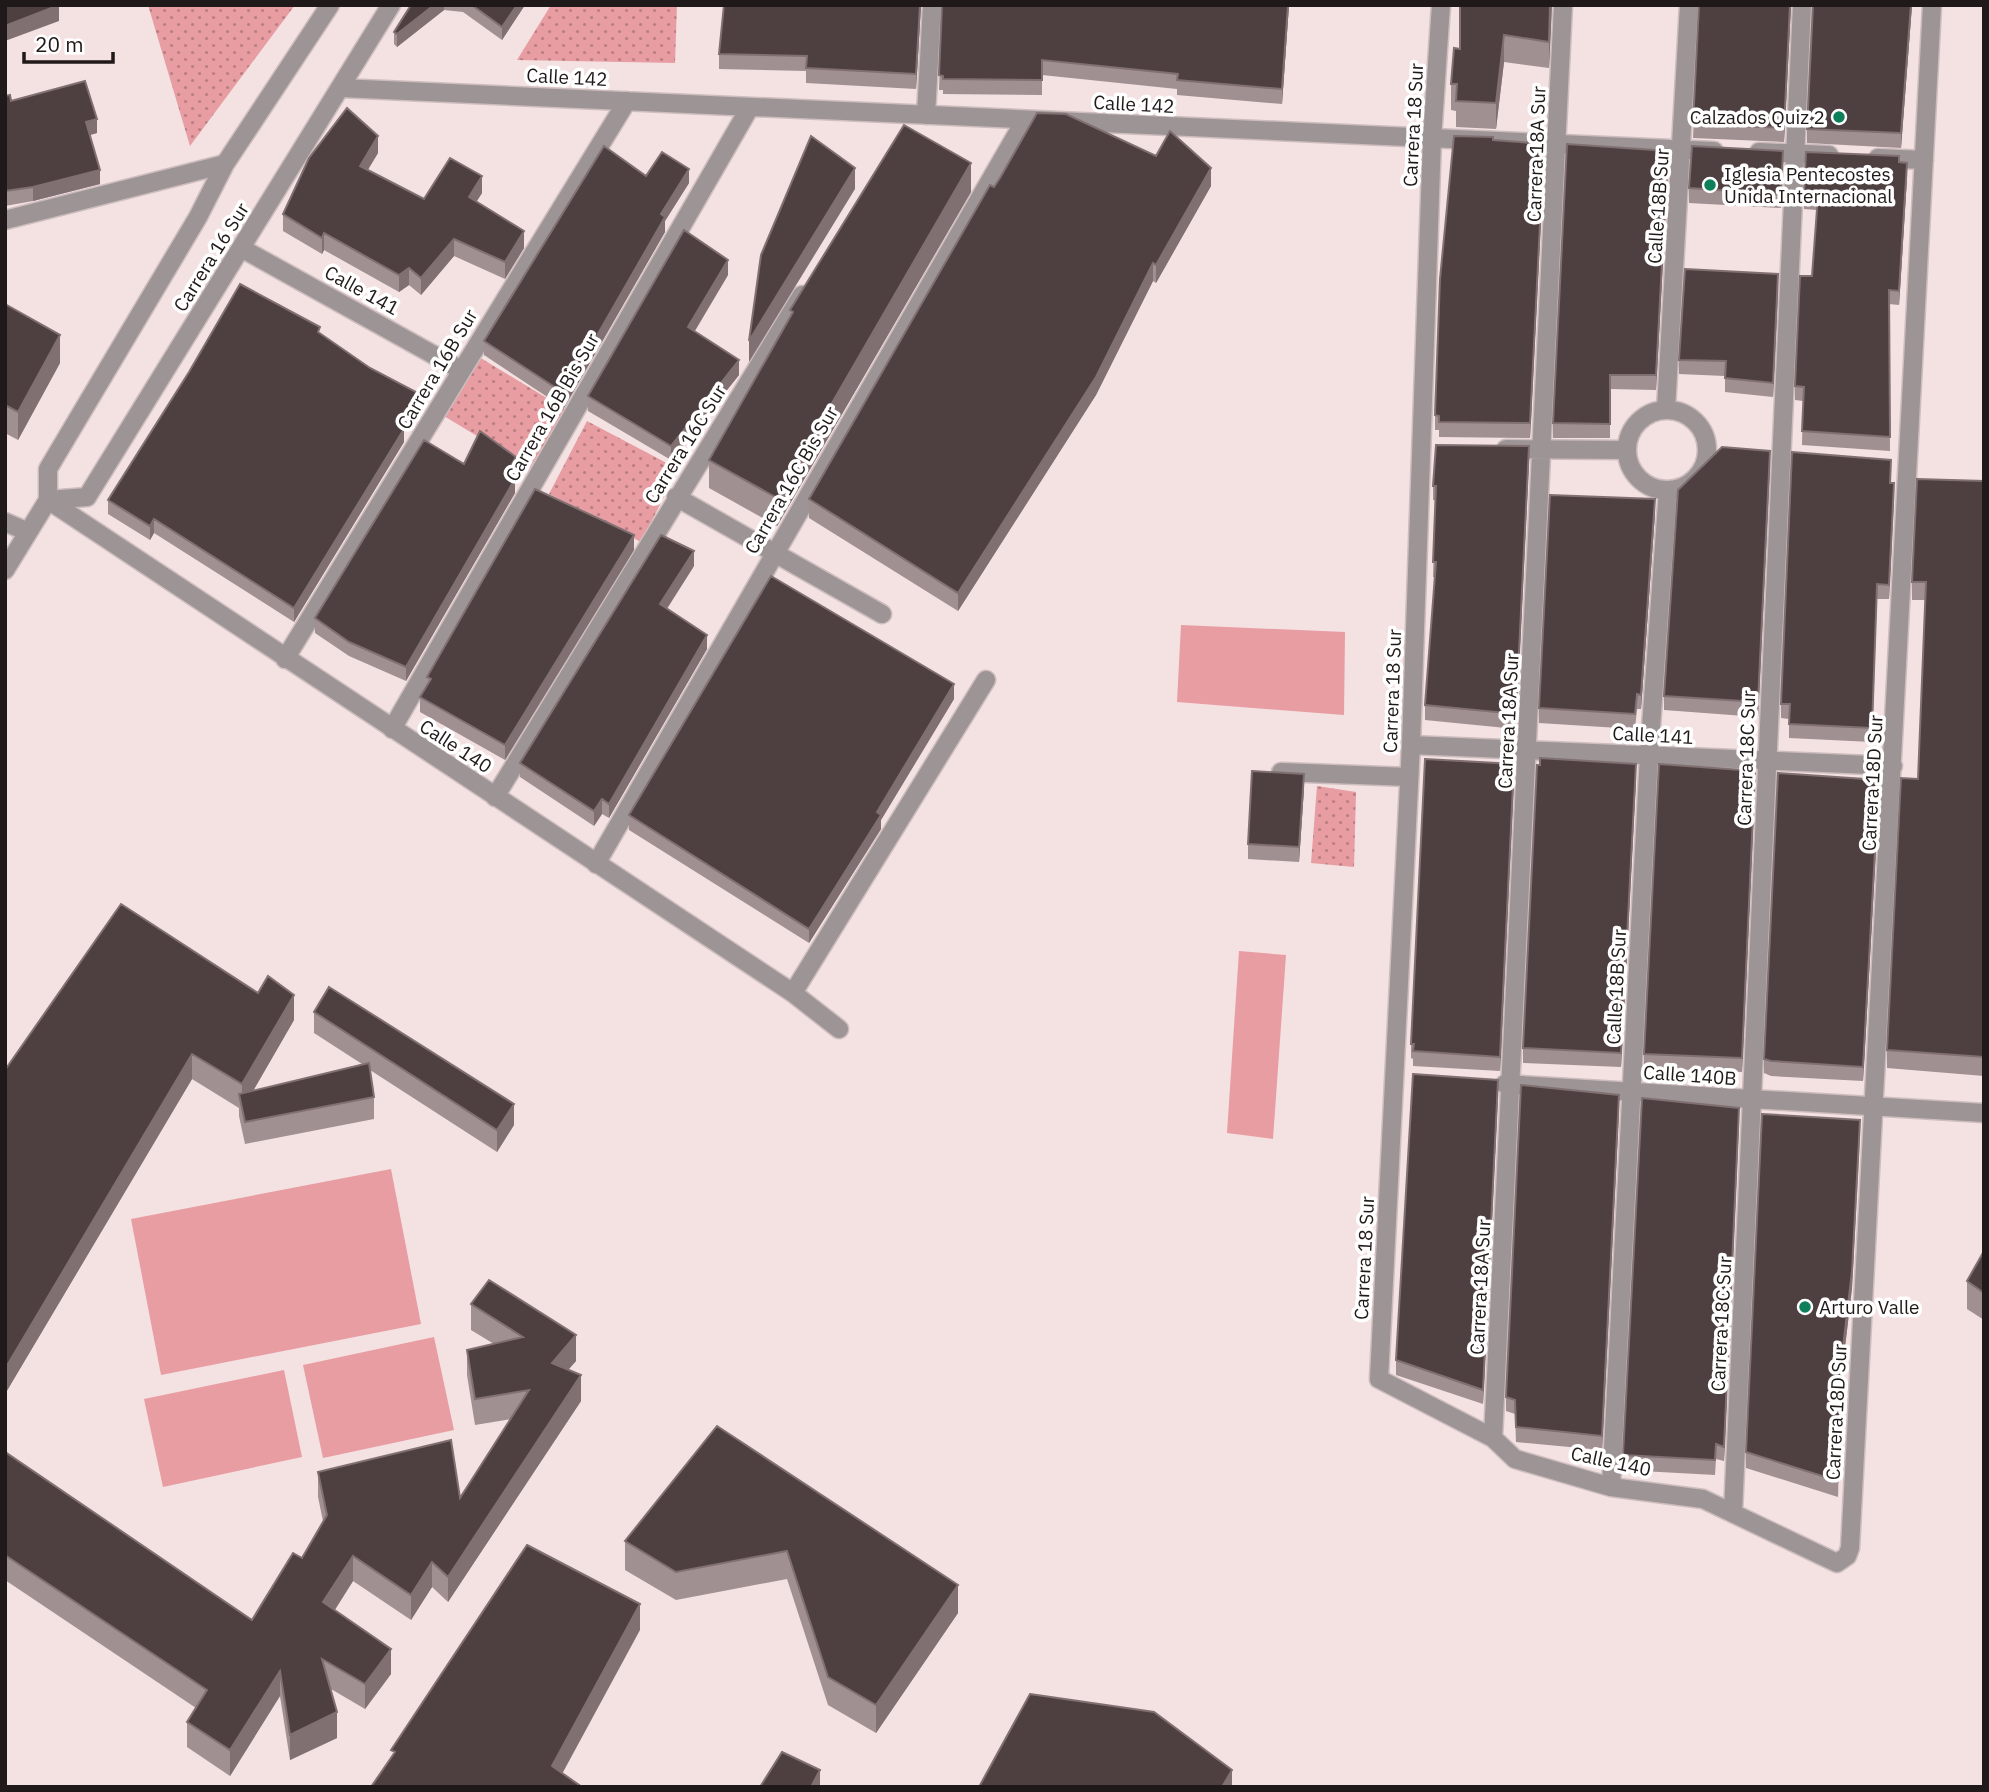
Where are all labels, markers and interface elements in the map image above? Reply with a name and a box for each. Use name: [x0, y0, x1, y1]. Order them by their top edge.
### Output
scale bar: [24, 21, 114, 65]
text: 20 m: [35, 30, 84, 58]
street label: Calle 142: [526, 63, 608, 91]
street label: Carrera 18 Sur: [1398, 63, 1428, 187]
street label: Carrera 18A Sur: [1522, 86, 1550, 222]
street label: Calle 142: [1093, 90, 1175, 118]
place label: Calzados Quiz 2: [1690, 105, 1825, 129]
marker: Calzados Quiz 2: [1831, 109, 1847, 125]
street label: Calle 18B Sur: [1642, 147, 1674, 265]
place label: Iglesia Pentecostes Unida Internacional: [1724, 162, 1892, 208]
marker: Iglesia Pentecostes Unida Internacional: [1702, 177, 1718, 193]
street label: Carrera 16 Sur: [168, 198, 254, 316]
street label: Calle 141: [321, 260, 403, 320]
street label: Carrera 16B Sur: [392, 304, 482, 434]
street label: Carrera 16B Bis Sur: [500, 329, 604, 485]
street label: Carrera 16C Sur: [639, 380, 731, 508]
street label: Carrera 16C Bis Sur: [739, 402, 843, 558]
street label: Carrera 18 Sur: [1378, 629, 1406, 753]
street label: Carrera 18A Sur: [1492, 652, 1524, 790]
street label: Carrera 18C Sur: [1732, 690, 1760, 826]
street label: Calle 140: [415, 714, 497, 778]
street label: Carrera 18D Sur: [1856, 714, 1888, 852]
street label: Calle 141: [1612, 721, 1694, 749]
street label: Calle 18B Sur: [1601, 929, 1631, 1045]
street label: Calle 140B: [1642, 1060, 1738, 1090]
street label: Carrera 18 Sur: [1349, 1196, 1379, 1320]
street label: Carrera 18A Sur: [1464, 1218, 1496, 1356]
street label: Carrera 18C Sur: [1705, 1256, 1737, 1392]
place label: Arturo Valle: [1819, 1295, 1920, 1319]
marker: Arturo Valle: [1797, 1299, 1813, 1315]
street label: Carrera 18D Sur: [1820, 1343, 1852, 1481]
street label: Calle 140: [1569, 1441, 1653, 1481]

